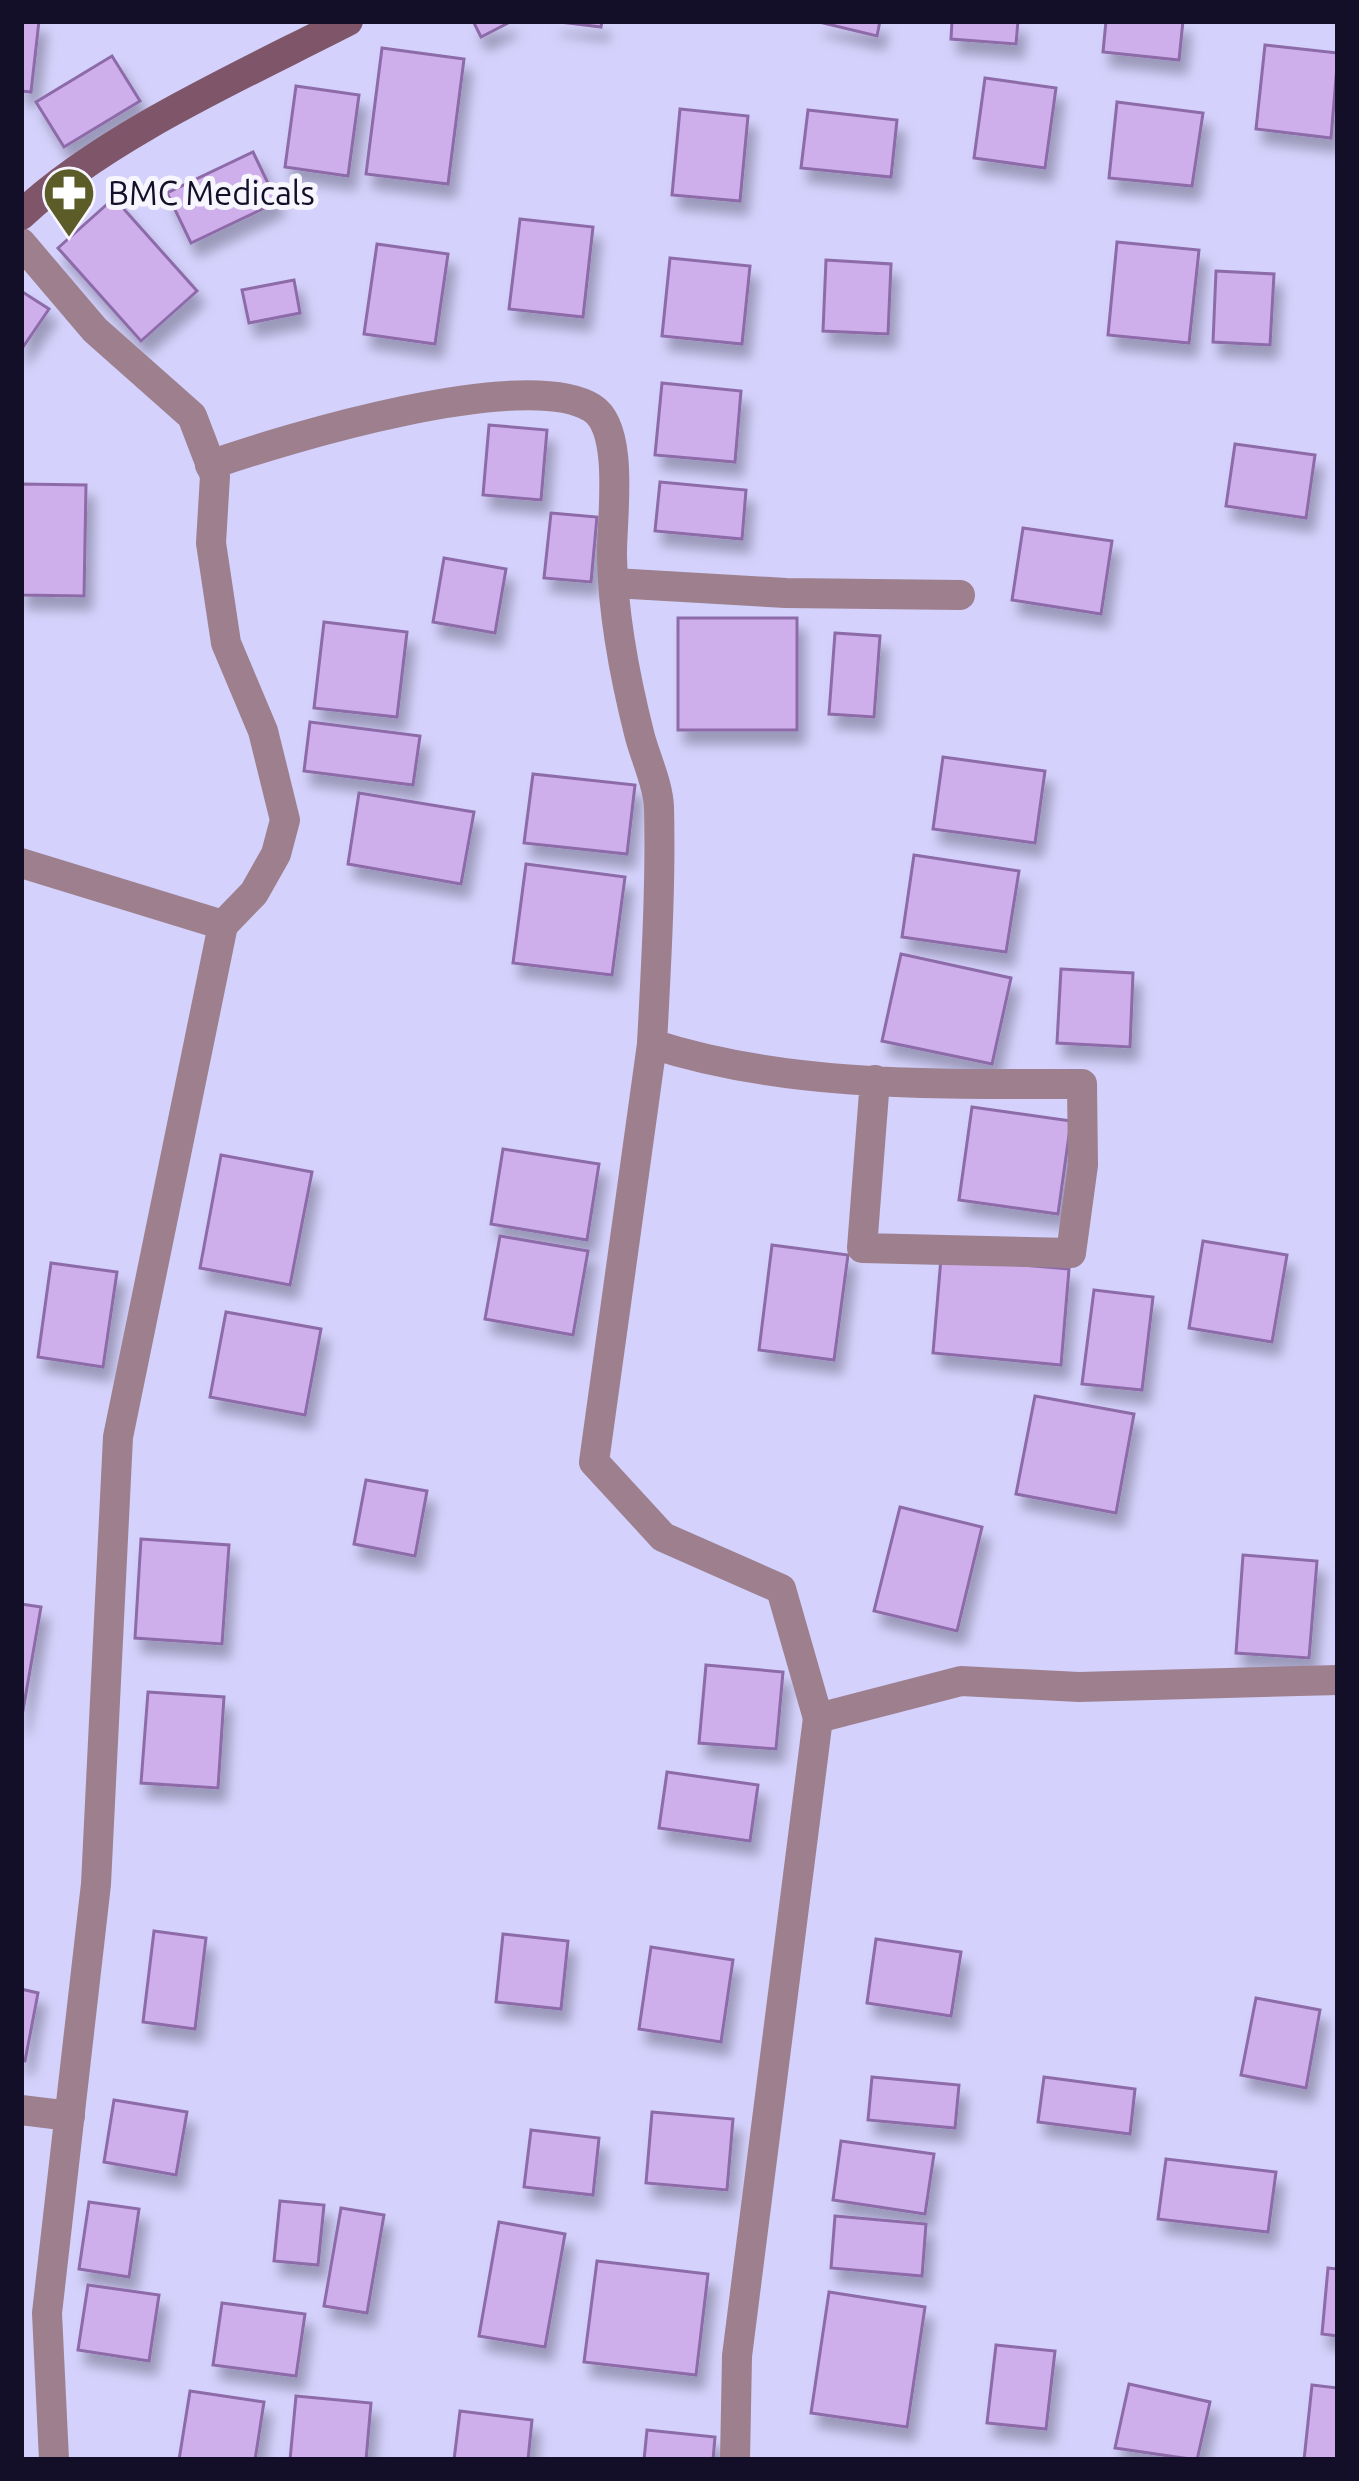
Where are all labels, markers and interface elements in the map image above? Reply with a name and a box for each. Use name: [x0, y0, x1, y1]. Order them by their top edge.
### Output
pharmacy icon: BMC Medicals: [41, 165, 97, 239]
place label: BMC Medicals: [108, 174, 315, 211]

